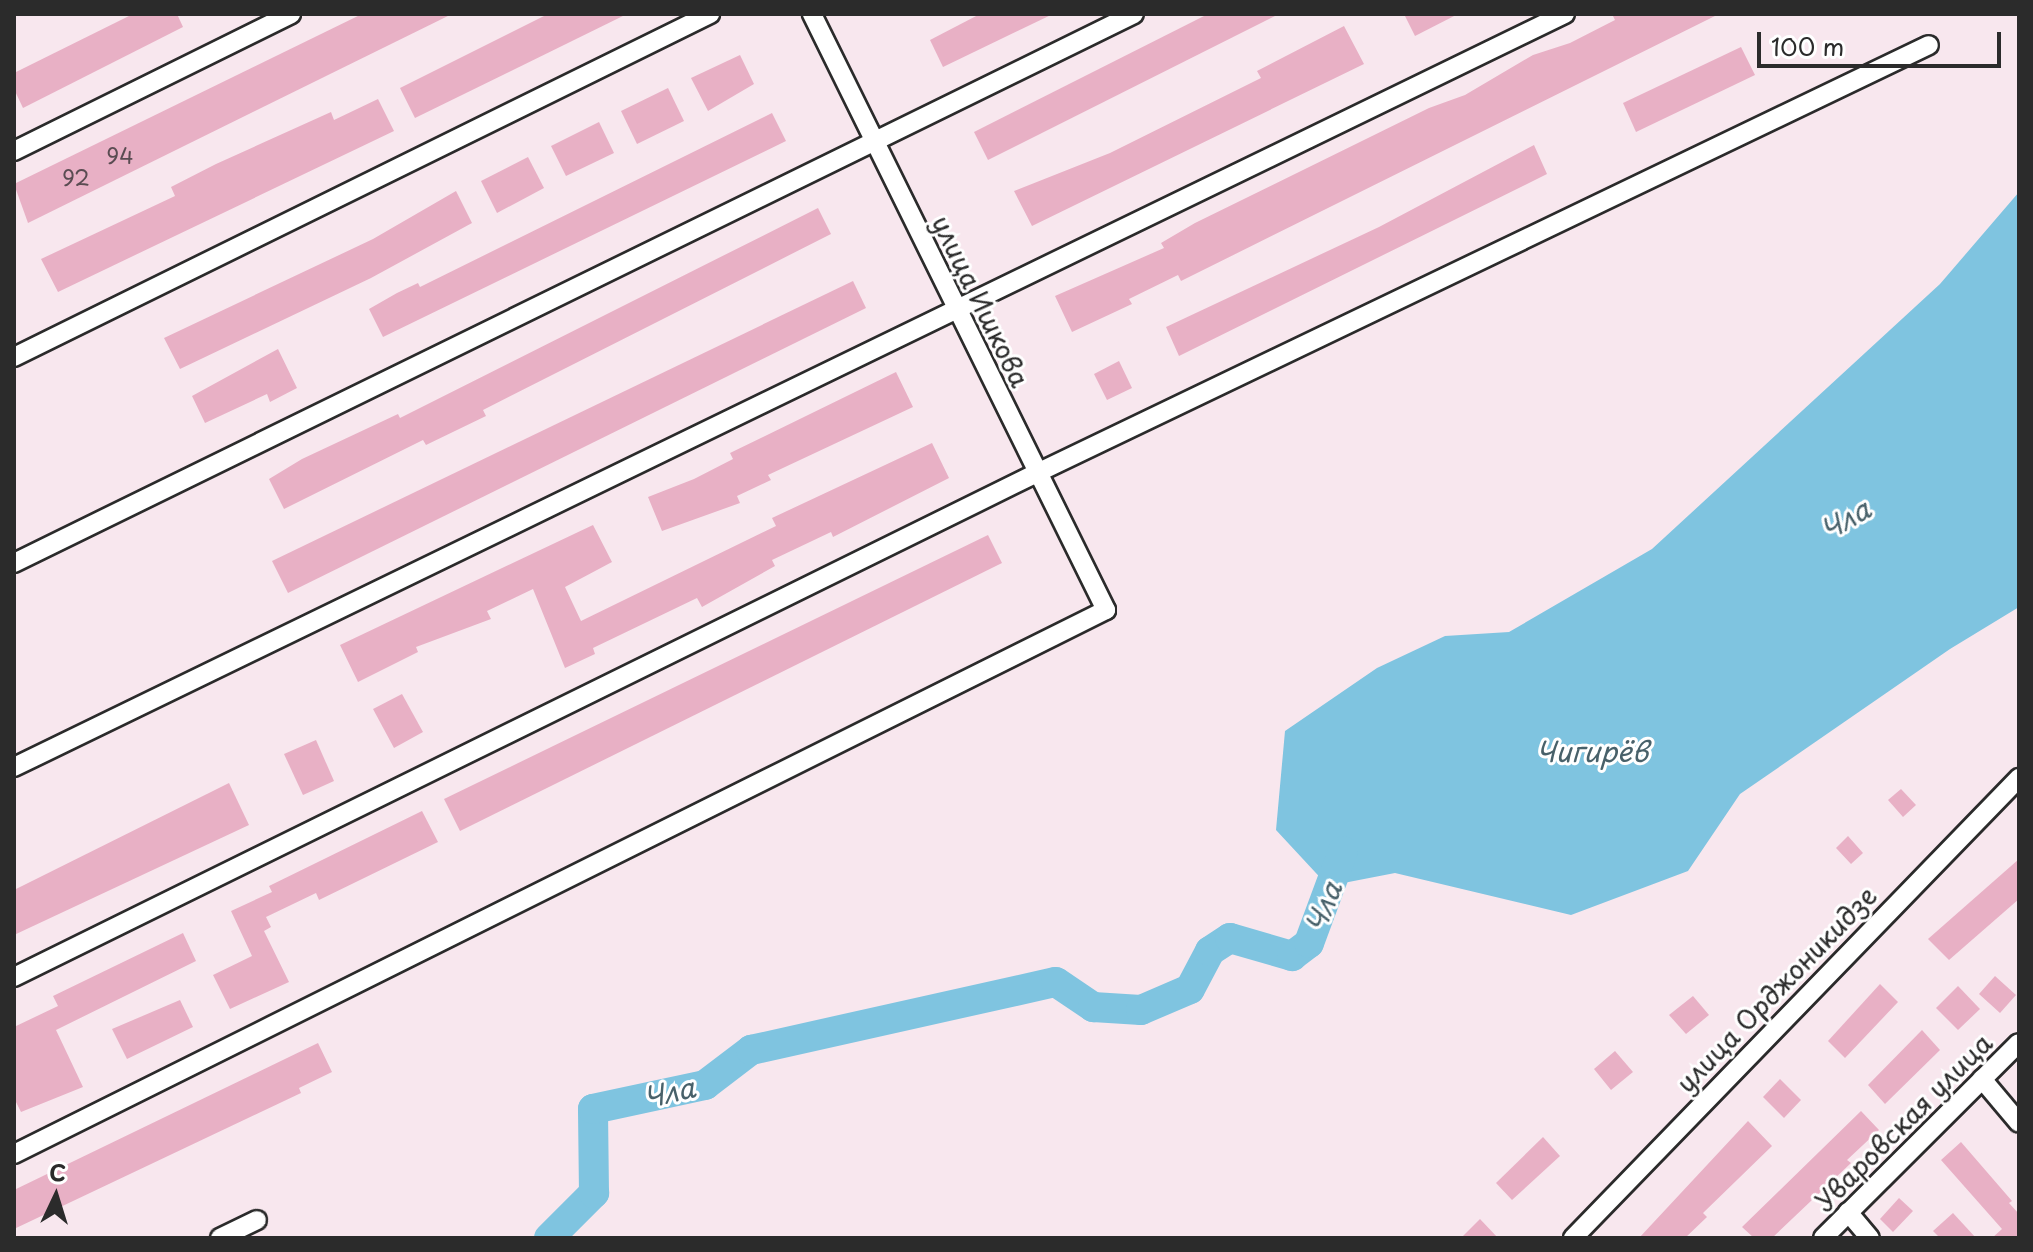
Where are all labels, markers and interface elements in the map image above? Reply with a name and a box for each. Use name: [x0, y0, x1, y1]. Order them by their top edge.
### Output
scale bar: [1761, 16, 2005, 66]
text: 100 m: [1771, 28, 1844, 64]
house number: 94: [106, 142, 134, 168]
house number: 92: [62, 164, 90, 190]
street label: улица Ишкова: [926, 209, 1036, 393]
water label: Чла: [1814, 491, 1876, 547]
water label: Чигирёв: [1536, 734, 1648, 768]
water label: Чла: [1298, 877, 1348, 937]
street label: улица Орджоникидзе: [1669, 879, 1883, 1099]
street label: Уваровская улица: [1807, 1026, 1999, 1218]
water label: Чла: [640, 1070, 698, 1114]
text: С: [48, 1155, 67, 1189]
north arrow: [16, 1156, 96, 1236]

